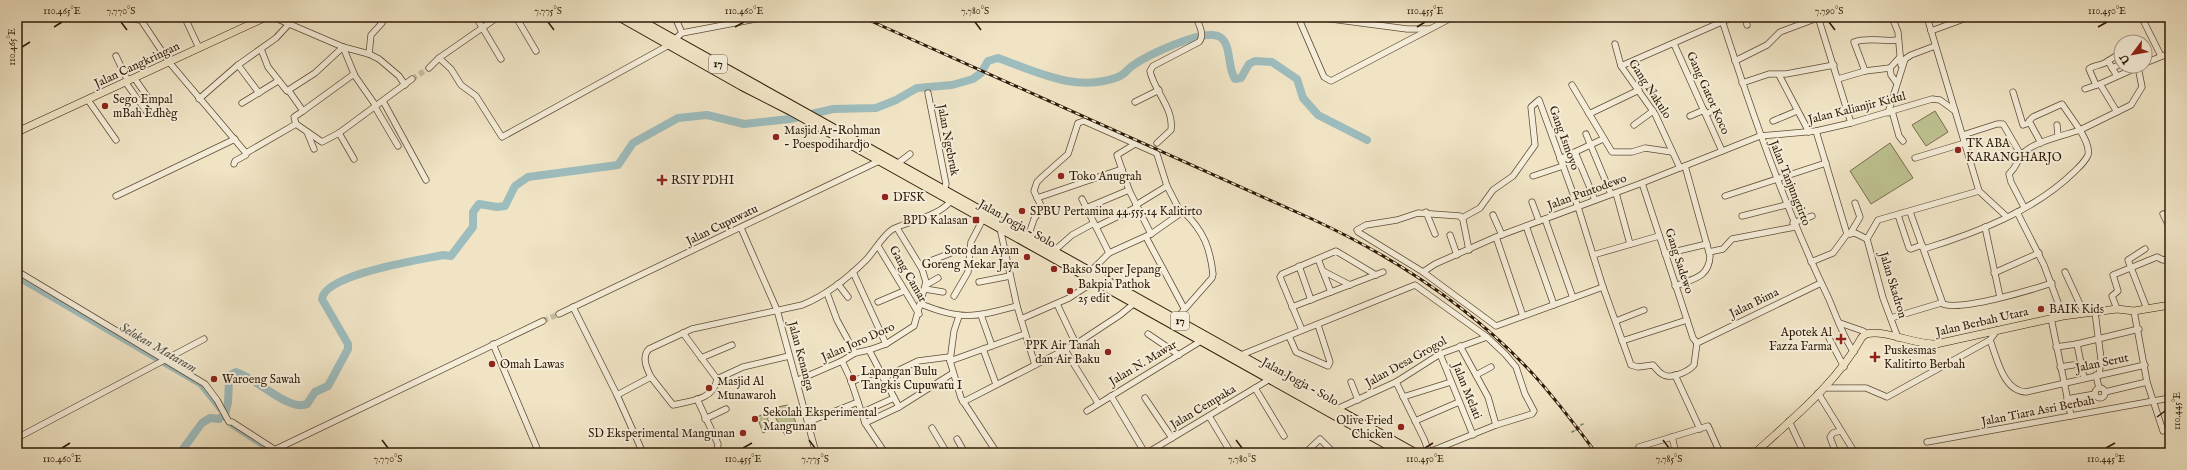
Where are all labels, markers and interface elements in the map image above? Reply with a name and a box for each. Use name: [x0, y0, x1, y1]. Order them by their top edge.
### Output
text: 110.465°E: [43, 5, 81, 18]
text: 7.770°S: [107, 5, 135, 18]
text: 7.775°S: [534, 5, 562, 18]
text: 110.460°E: [725, 5, 763, 18]
text: 7.780°S: [961, 5, 989, 18]
text: 110.455°E: [1407, 5, 1443, 18]
text: 7.790°S: [1815, 5, 1843, 18]
text: 110.450°E: [2088, 5, 2126, 18]
text: 110.465°E: [6, 28, 19, 66]
north arrow: [2113, 34, 2153, 74]
street label: Jalan Cangkringan: [90, 38, 183, 93]
street label: Gang Gatot Koco: [1683, 49, 1733, 137]
text: U: [2117, 51, 2134, 67]
road number: 17: [709, 55, 727, 73]
street label: Gang Nakulo: [1625, 56, 1675, 122]
street label: Jalan Kalianjir Kidul: [1805, 88, 1908, 129]
place label: Sego Empal mBah Èdhèg: [113, 92, 178, 121]
marker: Sego Empal mBah Èdhèg: [100, 101, 110, 111]
street label: Jalan Ngebruk: [932, 101, 962, 178]
street label: Gang Ismoyo: [1545, 104, 1583, 173]
place label: Masjid Ar-Rohman - Poespodihardjo: [784, 123, 881, 153]
marker: Masjid Ar-Rohman - Poespodihardjo: [771, 132, 781, 142]
street label: Jalan Tanjungtirto: [1764, 136, 1814, 229]
place label: TK ABA KARANGHARJO: [1966, 136, 2062, 166]
marker: TK ABA KARANGHARJO: [1953, 145, 1963, 155]
place label: Toko Anugrah: [1069, 169, 1142, 184]
street label: Jalan Puntodewo: [1543, 170, 1630, 215]
marker: Toko Anugrah: [1056, 171, 1066, 181]
place label: RSIY PDHI: [671, 173, 734, 188]
marker: RSIY PDHI: [656, 174, 668, 186]
place label: DFSK: [893, 190, 925, 205]
marker: DFSK: [880, 192, 890, 202]
street label: Jalan Jogja - Solo: [974, 196, 1059, 253]
street label: Jalan Cupuwatu: [682, 201, 761, 251]
place label: SPBU Pertamina 44.555.14 Kalitirto: [1030, 204, 1203, 219]
marker: SPBU Pertamina 44.555.14 Kalitirto: [1017, 206, 1027, 216]
place label: BPD Kalasan: [903, 213, 969, 228]
marker: BPD Kalasan: [971, 215, 981, 225]
street label: Gang Sadewo: [1661, 226, 1697, 296]
street label: Gang Camar: [886, 243, 931, 305]
place label: Soto dan Ayam Goreng Mekar Jaya: [922, 243, 1020, 273]
street label: Jalan Skadron: [1874, 248, 1910, 321]
marker: Soto dan Ayam Goreng Mekar Jaya: [1022, 252, 1032, 262]
place label: Bakso Super Jepang: [1062, 262, 1161, 278]
marker: Bakso Super Jepang: [1049, 264, 1059, 274]
place label: Bakpia Pathok 25 edit: [1078, 277, 1151, 306]
street label: Jalan Bima: [1725, 284, 1782, 323]
marker: Bakpia Pathok 25 edit: [1065, 286, 1075, 296]
place label: BAIK Kids: [2049, 302, 2104, 317]
street label: Jalan Berbah Utara: [1932, 304, 2031, 341]
marker: BAIK Kids: [2036, 304, 2046, 314]
road number: 17: [1171, 312, 1189, 330]
street label: Jalan Kenanga: [783, 318, 818, 393]
water label: Selokan Mataram: [116, 319, 200, 377]
street label: Jalan Joro Doro: [817, 319, 898, 367]
place label: Apotek Al Fazza Farma: [1769, 325, 1833, 354]
street label: Jalan Desa Grogol: [1361, 333, 1451, 392]
marker: Apotek Al Fazza Farma: [1835, 333, 1847, 345]
street label: Jalan N. Mawar: [1105, 337, 1181, 391]
place label: PPK Air Tanah dan Air Baku: [1025, 338, 1101, 367]
place label: Puskesmas Kalitirto Berbah: [1884, 343, 1966, 372]
marker: PPK Air Tanah dan Air Baku: [1103, 347, 1113, 357]
street label: Jalan Serut: [2072, 350, 2130, 377]
marker: Puskesmas Kalitirto Berbah: [1869, 351, 1881, 363]
street label: Jalan Jogja - Solo: [1257, 354, 1342, 411]
place label: Omah Lawas: [500, 357, 564, 372]
marker: Omah Lawas: [487, 359, 497, 369]
street label: Jalan Melati: [1447, 359, 1485, 422]
place label: Lapangan Bulu Tangkis Cupuwatu I: [861, 364, 962, 394]
place label: Waroeng Sawah: [222, 372, 301, 387]
marker: Lapangan Bulu Tangkis Cupuwatu I: [848, 373, 858, 383]
marker: Waroeng Sawah: [209, 374, 219, 384]
place label: Masjid Al Munawaroh: [717, 374, 777, 403]
street label: Jalan Cempaka: [1166, 381, 1240, 434]
marker: Masjid Al Munawaroh: [704, 383, 714, 393]
text: 110.445°E: [2171, 392, 2184, 430]
street label: Jalan Tiara Asri Berbah: [1978, 393, 2097, 431]
place label: Sekolah Eksperimental Mangunan: [763, 405, 878, 434]
place label: Olive Fried Chicken: [1336, 413, 1394, 442]
marker: Sekolah Eksperimental Mangunan: [750, 414, 760, 424]
marker: Olive Fried Chicken: [1396, 422, 1406, 432]
place label: SD Eksperimental Mangunan: [588, 426, 736, 442]
marker: SD Eksperimental Mangunan: [738, 428, 748, 438]
text: 110.460°E: [43, 453, 81, 466]
text: 7.770°S: [374, 453, 402, 466]
text: 110.455°E: [725, 453, 761, 466]
text: 7.775°S: [801, 453, 829, 466]
text: 7.780°S: [1228, 453, 1256, 466]
text: 110.450°E: [1406, 453, 1444, 466]
text: 7.785°S: [1656, 453, 1682, 466]
text: 110.445°E: [2087, 453, 2125, 466]

